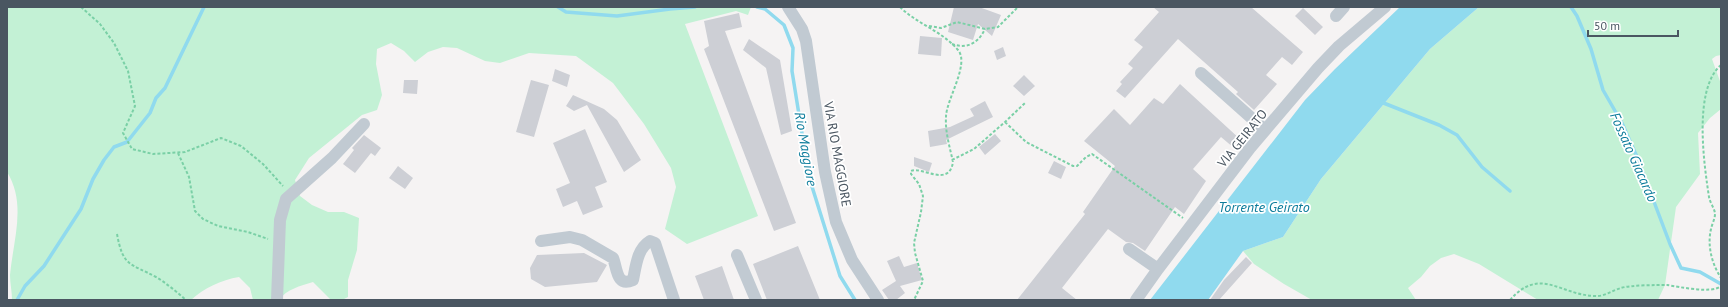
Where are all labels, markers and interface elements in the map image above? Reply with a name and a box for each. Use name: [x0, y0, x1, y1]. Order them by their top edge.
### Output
scale bar: [1588, 12, 1678, 38]
text: 50 m: [1594, 18, 1620, 33]
street label: VIA RIO MAGGIORE: [820, 99, 855, 208]
street label: VIA GEIRATO: [1213, 106, 1271, 172]
water label: Fossato Giacardo: [1606, 109, 1662, 205]
water label: Rio Maggiore: [791, 110, 821, 188]
water label: Torrente Geirato: [1218, 198, 1310, 216]

